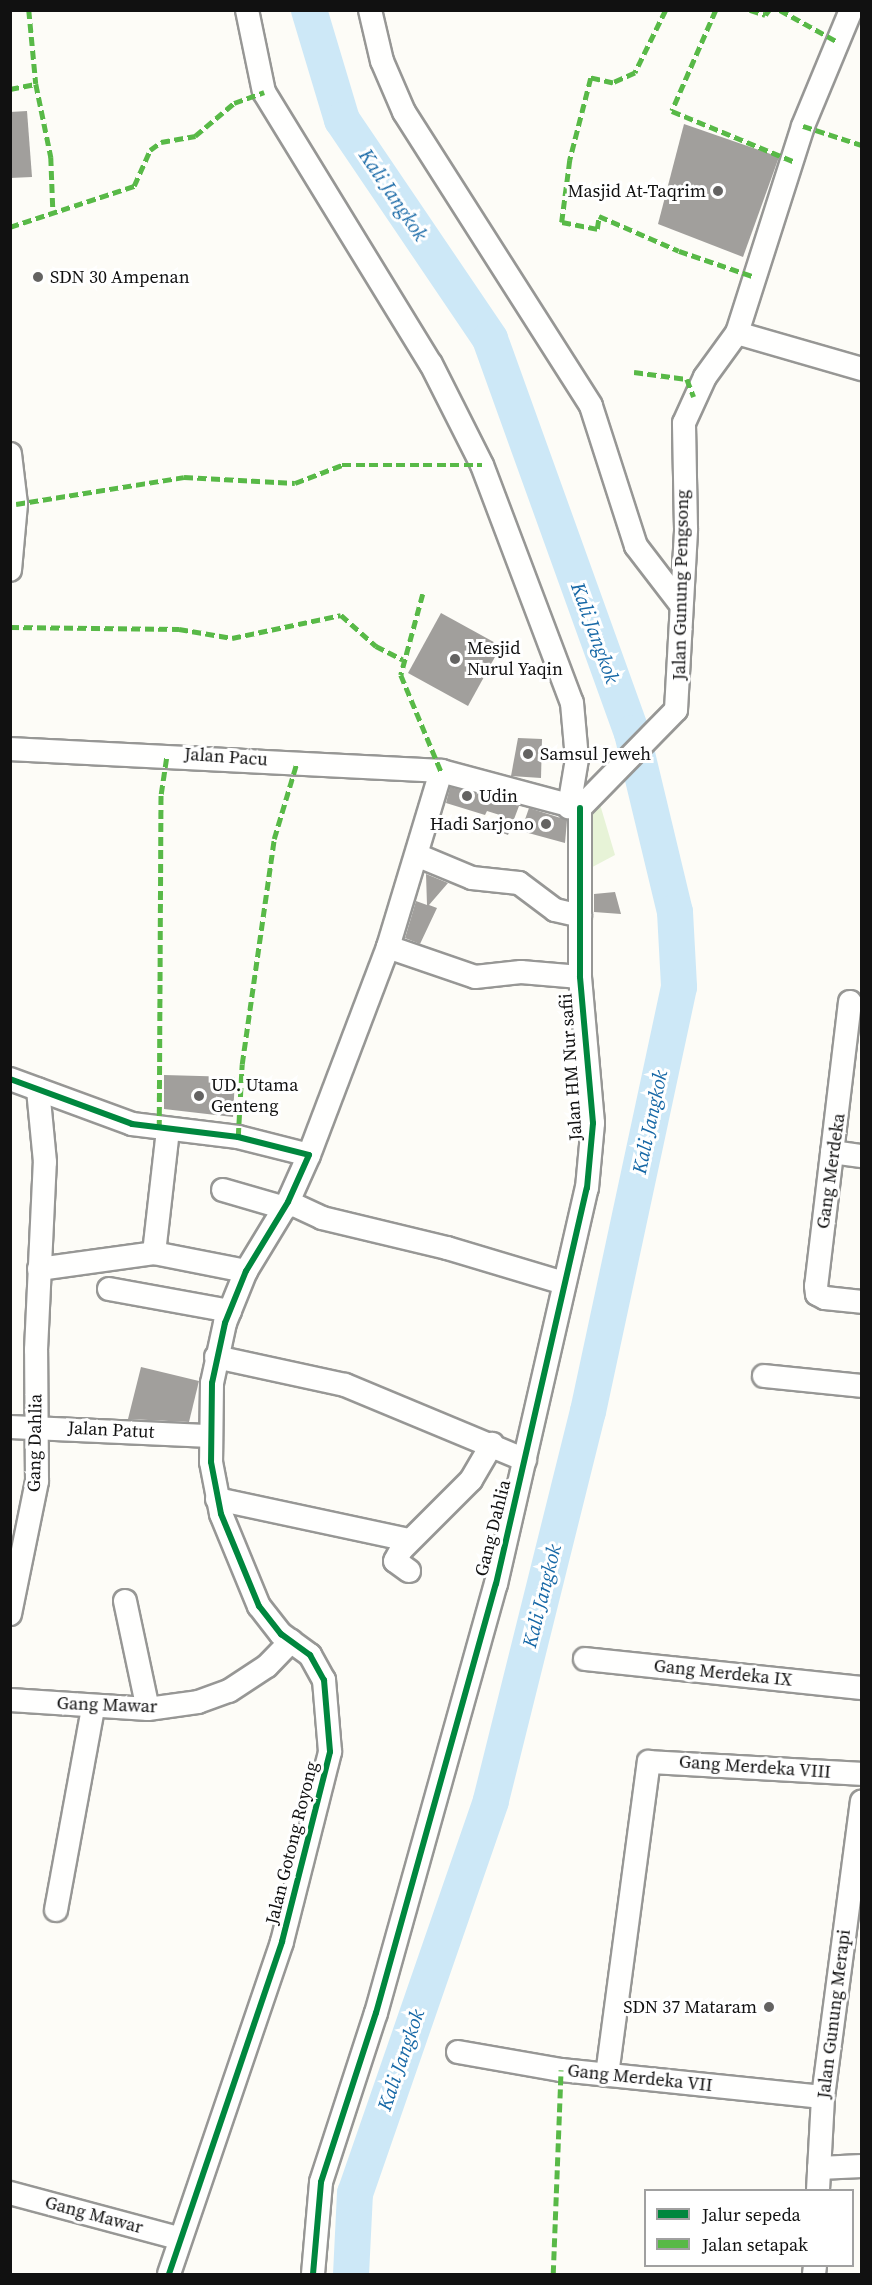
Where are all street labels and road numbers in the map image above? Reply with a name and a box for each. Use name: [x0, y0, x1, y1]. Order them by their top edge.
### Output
street label: Jalan Gunung Pengsong: [669, 489, 693, 681]
street label: Jalan Pacu: [183, 743, 269, 771]
street label: Jalan HM Nur safii: [555, 993, 587, 1141]
street label: Gang Merdeka: [812, 1112, 850, 1230]
street label: Gang Dahlia: [23, 1394, 47, 1492]
street label: Jalan Patut: [67, 1417, 155, 1443]
street label: Gang Dahlia: [471, 1478, 515, 1578]
street label: Gang Merdeka IX: [653, 1655, 793, 1691]
street label: Gang Mawar: [56, 1692, 158, 1718]
street label: Gang Merdeka VIII: [678, 1751, 832, 1783]
street label: Jalan Gotong Royong: [261, 1759, 323, 1927]
street label: Jalan Gunung Merapi: [813, 1928, 855, 2100]
street label: Gang Merdeka VII: [566, 2060, 714, 2096]
street label: Gang Mawar: [43, 2192, 145, 2238]

